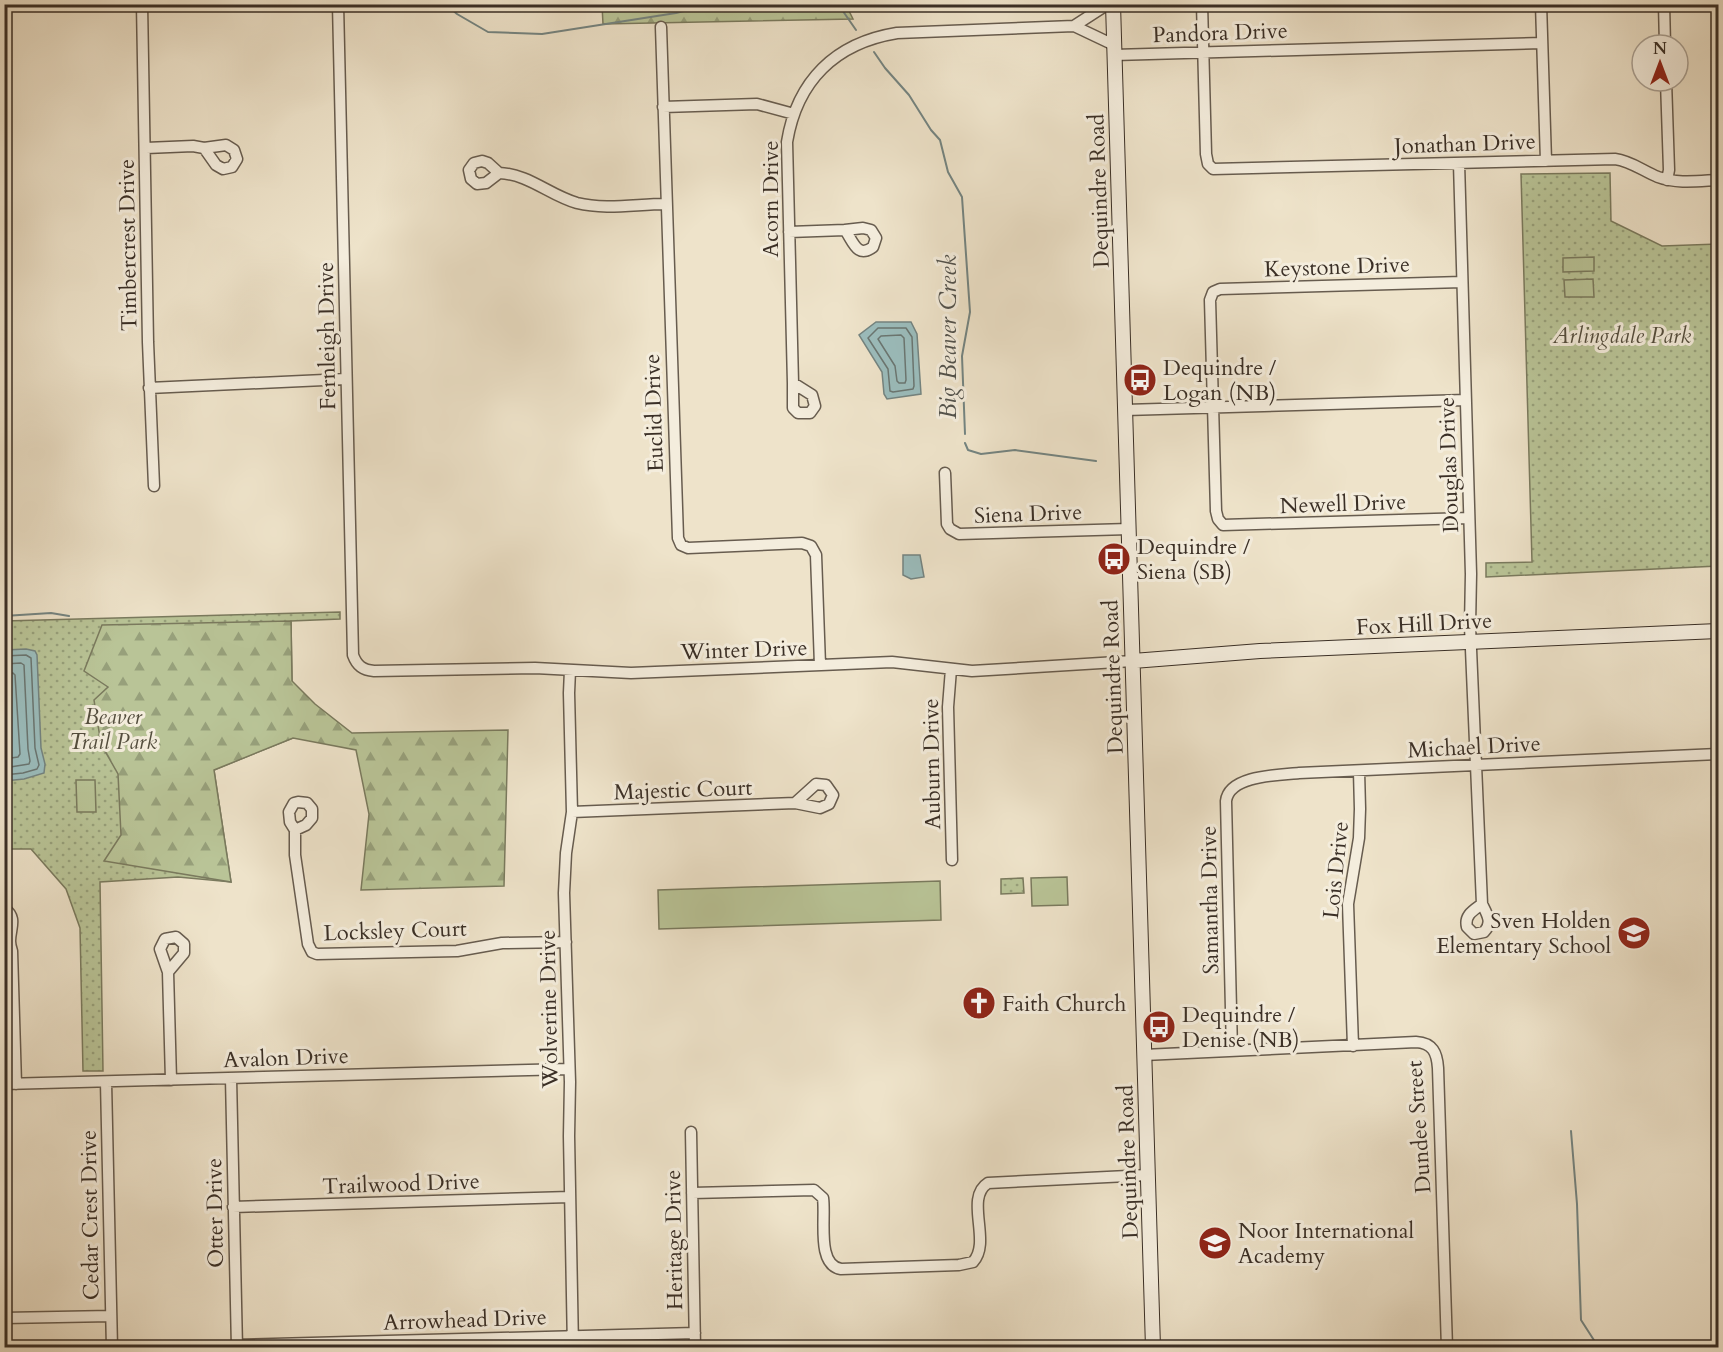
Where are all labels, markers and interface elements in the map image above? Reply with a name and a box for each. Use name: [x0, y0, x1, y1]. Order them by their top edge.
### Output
street label: Pandora Drive: [1152, 16, 1288, 50]
north arrow: [1630, 33, 1690, 93]
text: N: [1653, 38, 1667, 60]
street label: Dequindre Road: [1081, 113, 1117, 269]
street label: Jonathan Drive: [1391, 127, 1536, 162]
street label: Acorn Drive: [756, 140, 786, 258]
street label: Timbercrest Drive: [111, 159, 145, 331]
street label: Keystone Drive: [1264, 249, 1410, 285]
water label: Big Beaver Creek: [932, 255, 965, 419]
street label: Fernleigh Drive: [311, 262, 343, 410]
park label: Arlingdale Park: [1552, 321, 1691, 351]
street label: Euclid Drive: [637, 353, 671, 473]
place label: Dequindre / Logan (NB): [1163, 353, 1277, 408]
bus stop icon: Dequindre / Logan (NB): [1122, 362, 1158, 398]
street label: Douglas Drive: [1432, 397, 1466, 533]
street label: Newell Drive: [1279, 487, 1407, 521]
street label: Siena Drive: [973, 497, 1083, 531]
place label: Dequindre / Siena (SB): [1137, 532, 1251, 587]
bus stop icon: Dequindre / Siena (SB): [1096, 541, 1132, 577]
street label: Dequindre Road: [1095, 599, 1131, 755]
street label: Fox Hill Drive: [1355, 605, 1493, 643]
street label: Winter Drive: [679, 633, 808, 667]
street label: Auburn Drive: [916, 698, 948, 830]
park label: Beaver Trail Park: [69, 702, 157, 757]
street label: Michael Drive: [1407, 729, 1541, 765]
street label: Majestic Court: [613, 773, 753, 807]
street label: Lois Drive: [1316, 820, 1356, 920]
street label: Samantha Drive: [1194, 825, 1226, 975]
place label: Sven Holden Elementary School: [1436, 906, 1611, 961]
street label: Locksley Court: [323, 914, 467, 948]
school or university icon: Sven Holden Elementary School: [1616, 915, 1652, 951]
street label: Wolverine Drive: [533, 929, 565, 1090]
church icon: Faith Church: [961, 985, 997, 1021]
place label: Faith Church: [1002, 989, 1126, 1019]
place label: Dequindre / Denise (NB): [1182, 1000, 1300, 1055]
bus stop icon: Dequindre / Denise (NB): [1141, 1009, 1177, 1045]
street label: Avalon Drive: [223, 1041, 349, 1075]
street label: Dundee Street: [1399, 1060, 1439, 1194]
street label: Dequindre Road: [1110, 1084, 1146, 1240]
street label: Cedar Crest Drive: [74, 1130, 106, 1300]
street label: Otter Drive: [199, 1158, 231, 1268]
street label: Trailwood Drive: [322, 1166, 480, 1202]
street label: Heritage Drive: [658, 1169, 690, 1310]
place label: Noor International Academy: [1238, 1216, 1415, 1271]
school or university icon: Noor International Academy: [1197, 1225, 1233, 1261]
street label: Arrowhead Drive: [383, 1302, 547, 1338]

